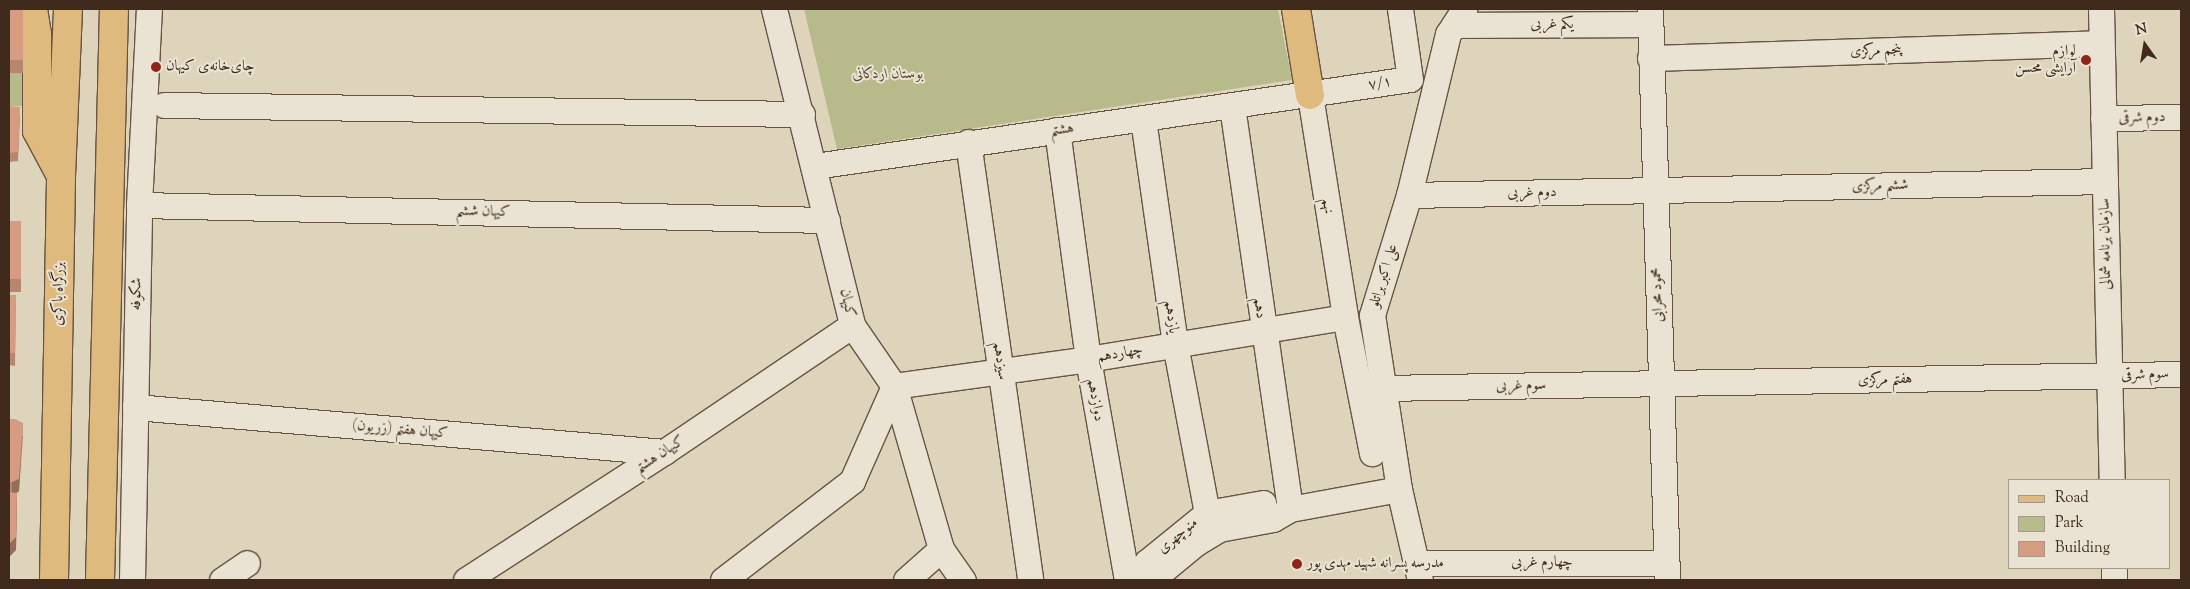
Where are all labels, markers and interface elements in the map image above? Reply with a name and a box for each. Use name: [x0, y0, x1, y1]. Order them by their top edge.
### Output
street label: یکم غربی: [1530, 16, 1574, 34]
text: N: [2134, 19, 2149, 41]
north arrow: [2120, 20, 2170, 70]
street label: پنجم مرکزی: [1850, 41, 1902, 61]
place label: لوازم آرایشی محسن: [2015, 42, 2076, 77]
marker: لوازم آرایشی محسن: [2080, 54, 2092, 66]
place label: چای‌خانه‌ی کیهان: [166, 58, 254, 76]
marker: چای‌خانه‌ی کیهان: [150, 61, 162, 73]
park label: بوستان اردکانی: [852, 66, 924, 84]
street label: ۷/۱: [1367, 73, 1393, 95]
street label: دوم شرقی: [2118, 109, 2166, 127]
street label: هشتم: [1049, 120, 1075, 140]
street label: ششم مرکزی: [1852, 177, 1908, 195]
street label: دوم غربی: [1507, 184, 1557, 202]
street label: نهم: [1317, 197, 1337, 215]
street label: سازمان برنامه شمالی: [2096, 198, 2116, 290]
street label: کیهان ششم: [456, 203, 510, 221]
street label: علی اکبر براتلو: [1366, 242, 1402, 310]
street label: بزرگراه باکری: [49, 262, 69, 326]
street label: محمود محرابی: [1648, 267, 1668, 323]
street label: شکوفه: [128, 278, 146, 310]
street label: کیهان: [835, 287, 859, 319]
street label: دهم: [1249, 296, 1269, 320]
street label: یازدهم: [1160, 299, 1182, 335]
street label: سیزدهم: [988, 341, 1012, 381]
street label: چهاردهم: [1096, 341, 1144, 367]
street label: سوم شرقی: [2121, 365, 2169, 385]
street label: هفتم مرکزی: [1858, 371, 1912, 389]
street label: دوازدهم: [1082, 377, 1108, 423]
street label: سوم غربی: [1496, 377, 1546, 395]
street label: کیهان هفتم (زریون): [351, 417, 449, 443]
street label: کیهان هشتم: [632, 432, 688, 478]
legend: [2008, 479, 2170, 569]
text: Road: [2055, 488, 2089, 509]
text: Park: [2055, 513, 2084, 534]
street label: منوچهری: [1154, 514, 1202, 558]
text: Building: [2055, 538, 2110, 559]
street label: چهارم غربی: [1511, 554, 1573, 572]
place label: مدرسه پسرانه شهید مهدی پور: [1307, 555, 1444, 573]
marker: مدرسه پسرانه شهید مهدی پور: [1291, 558, 1303, 570]

